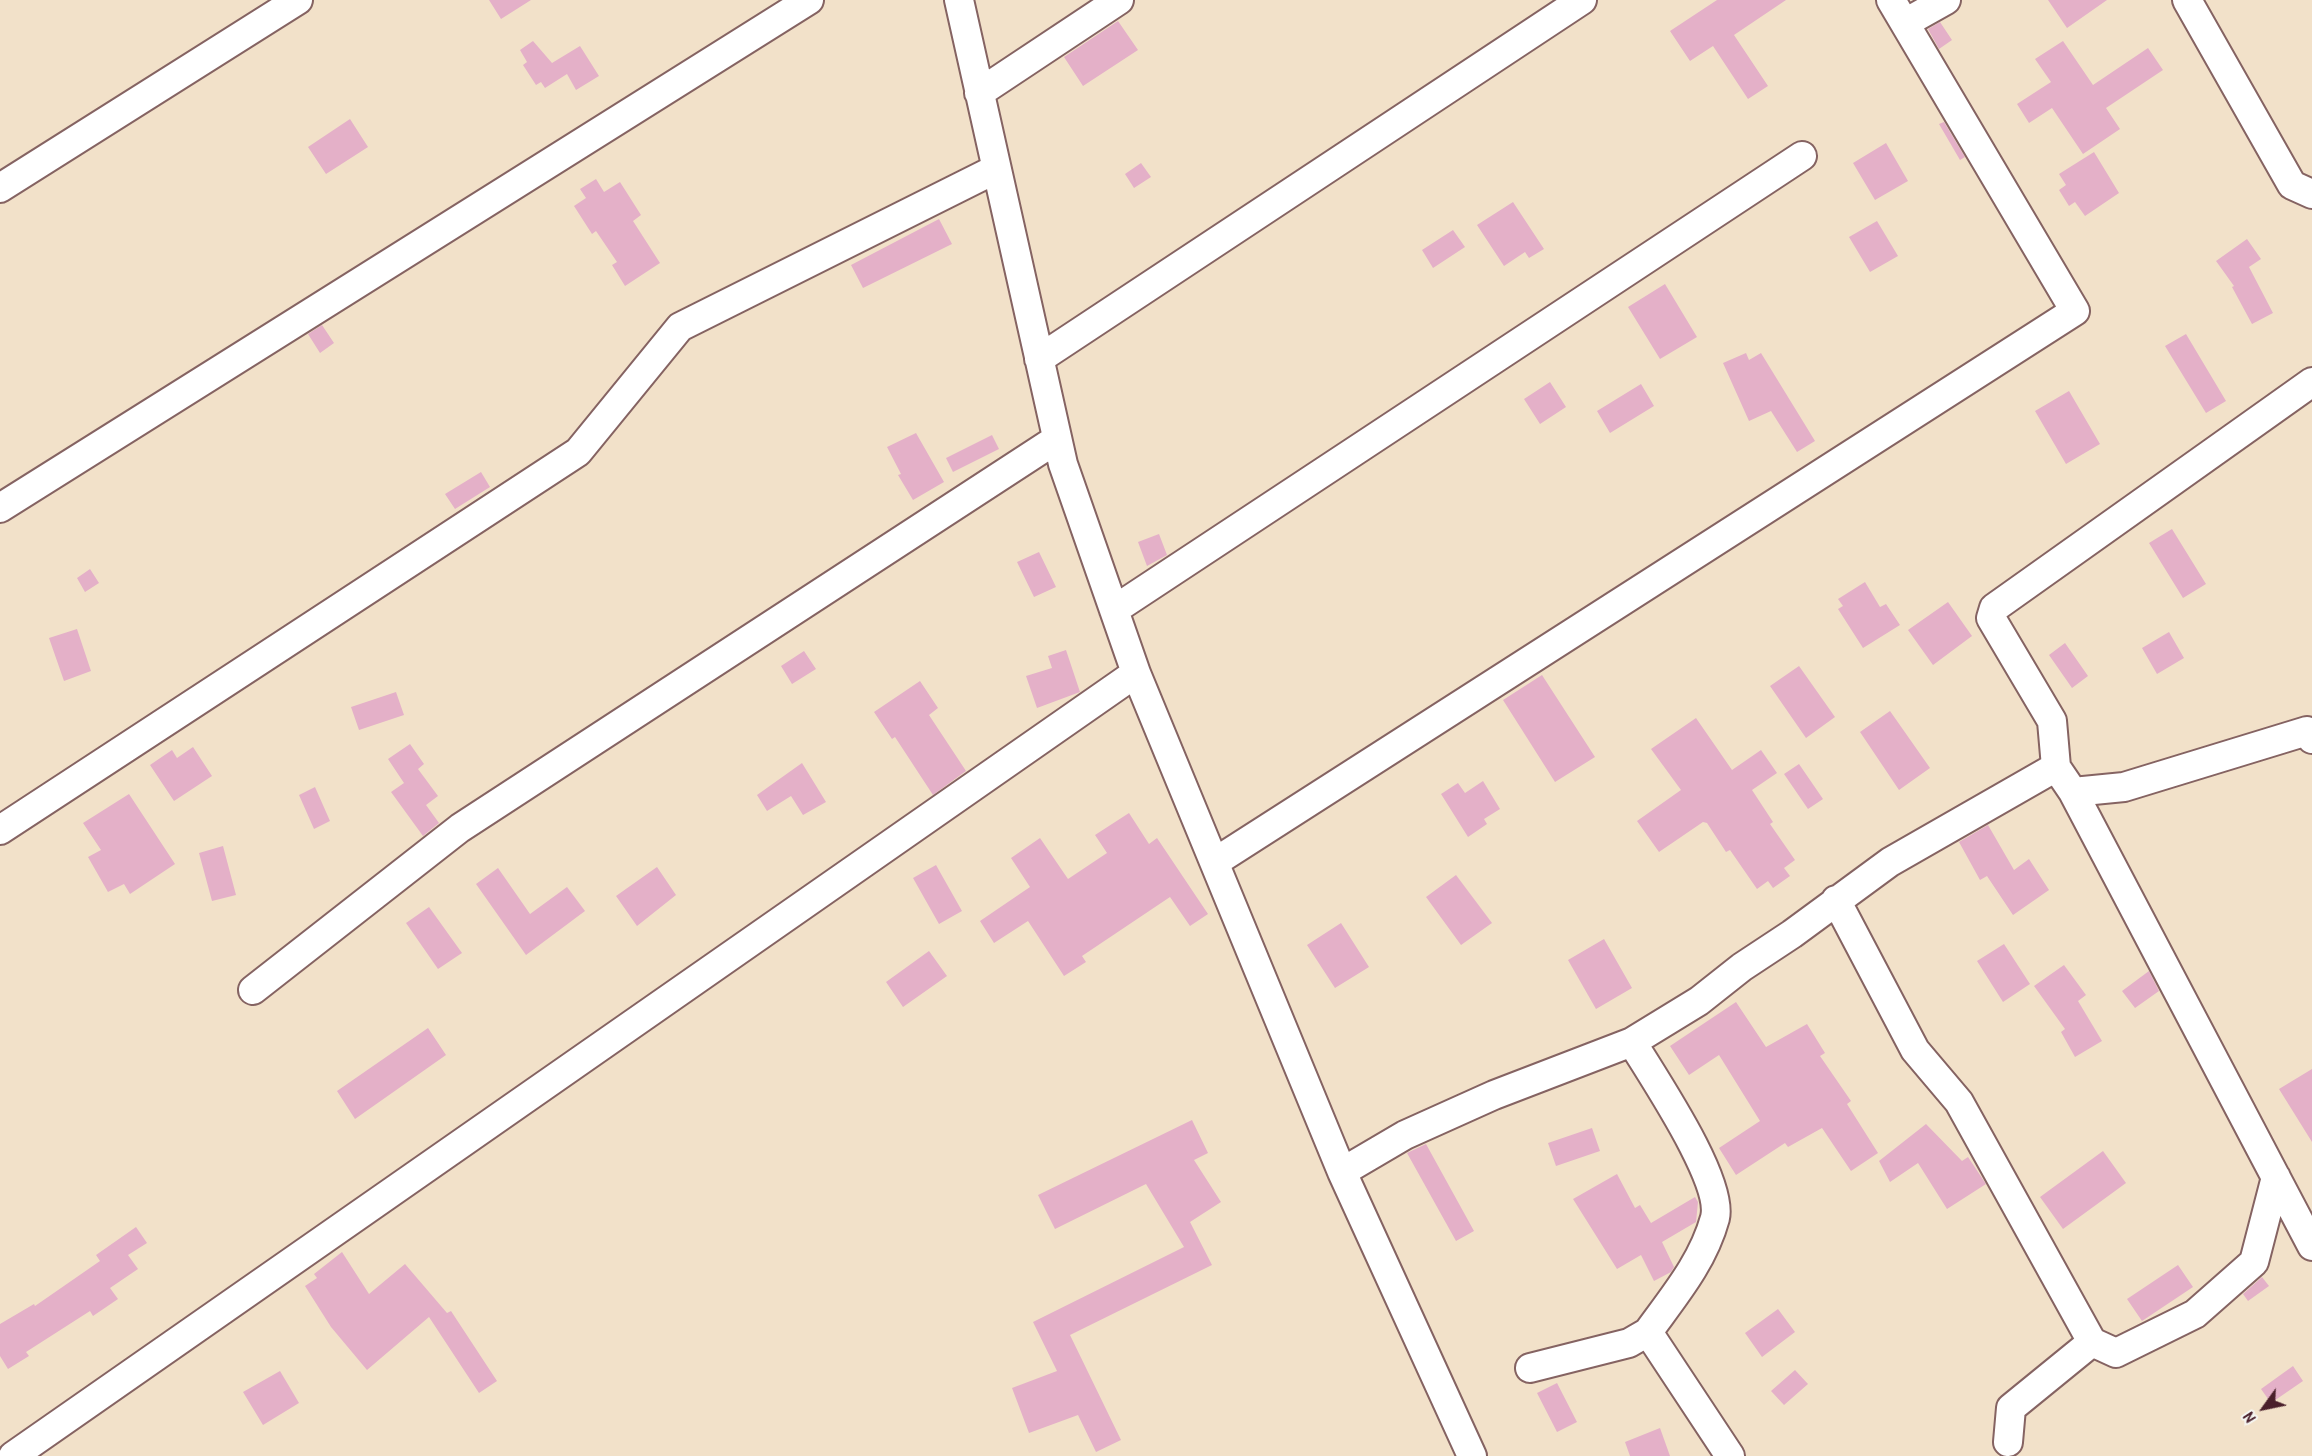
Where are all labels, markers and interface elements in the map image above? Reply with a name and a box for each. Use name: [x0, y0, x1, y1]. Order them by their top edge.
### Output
north arrow: [2234, 1378, 2294, 1438]
text: N: [2237, 1408, 2260, 1427]

